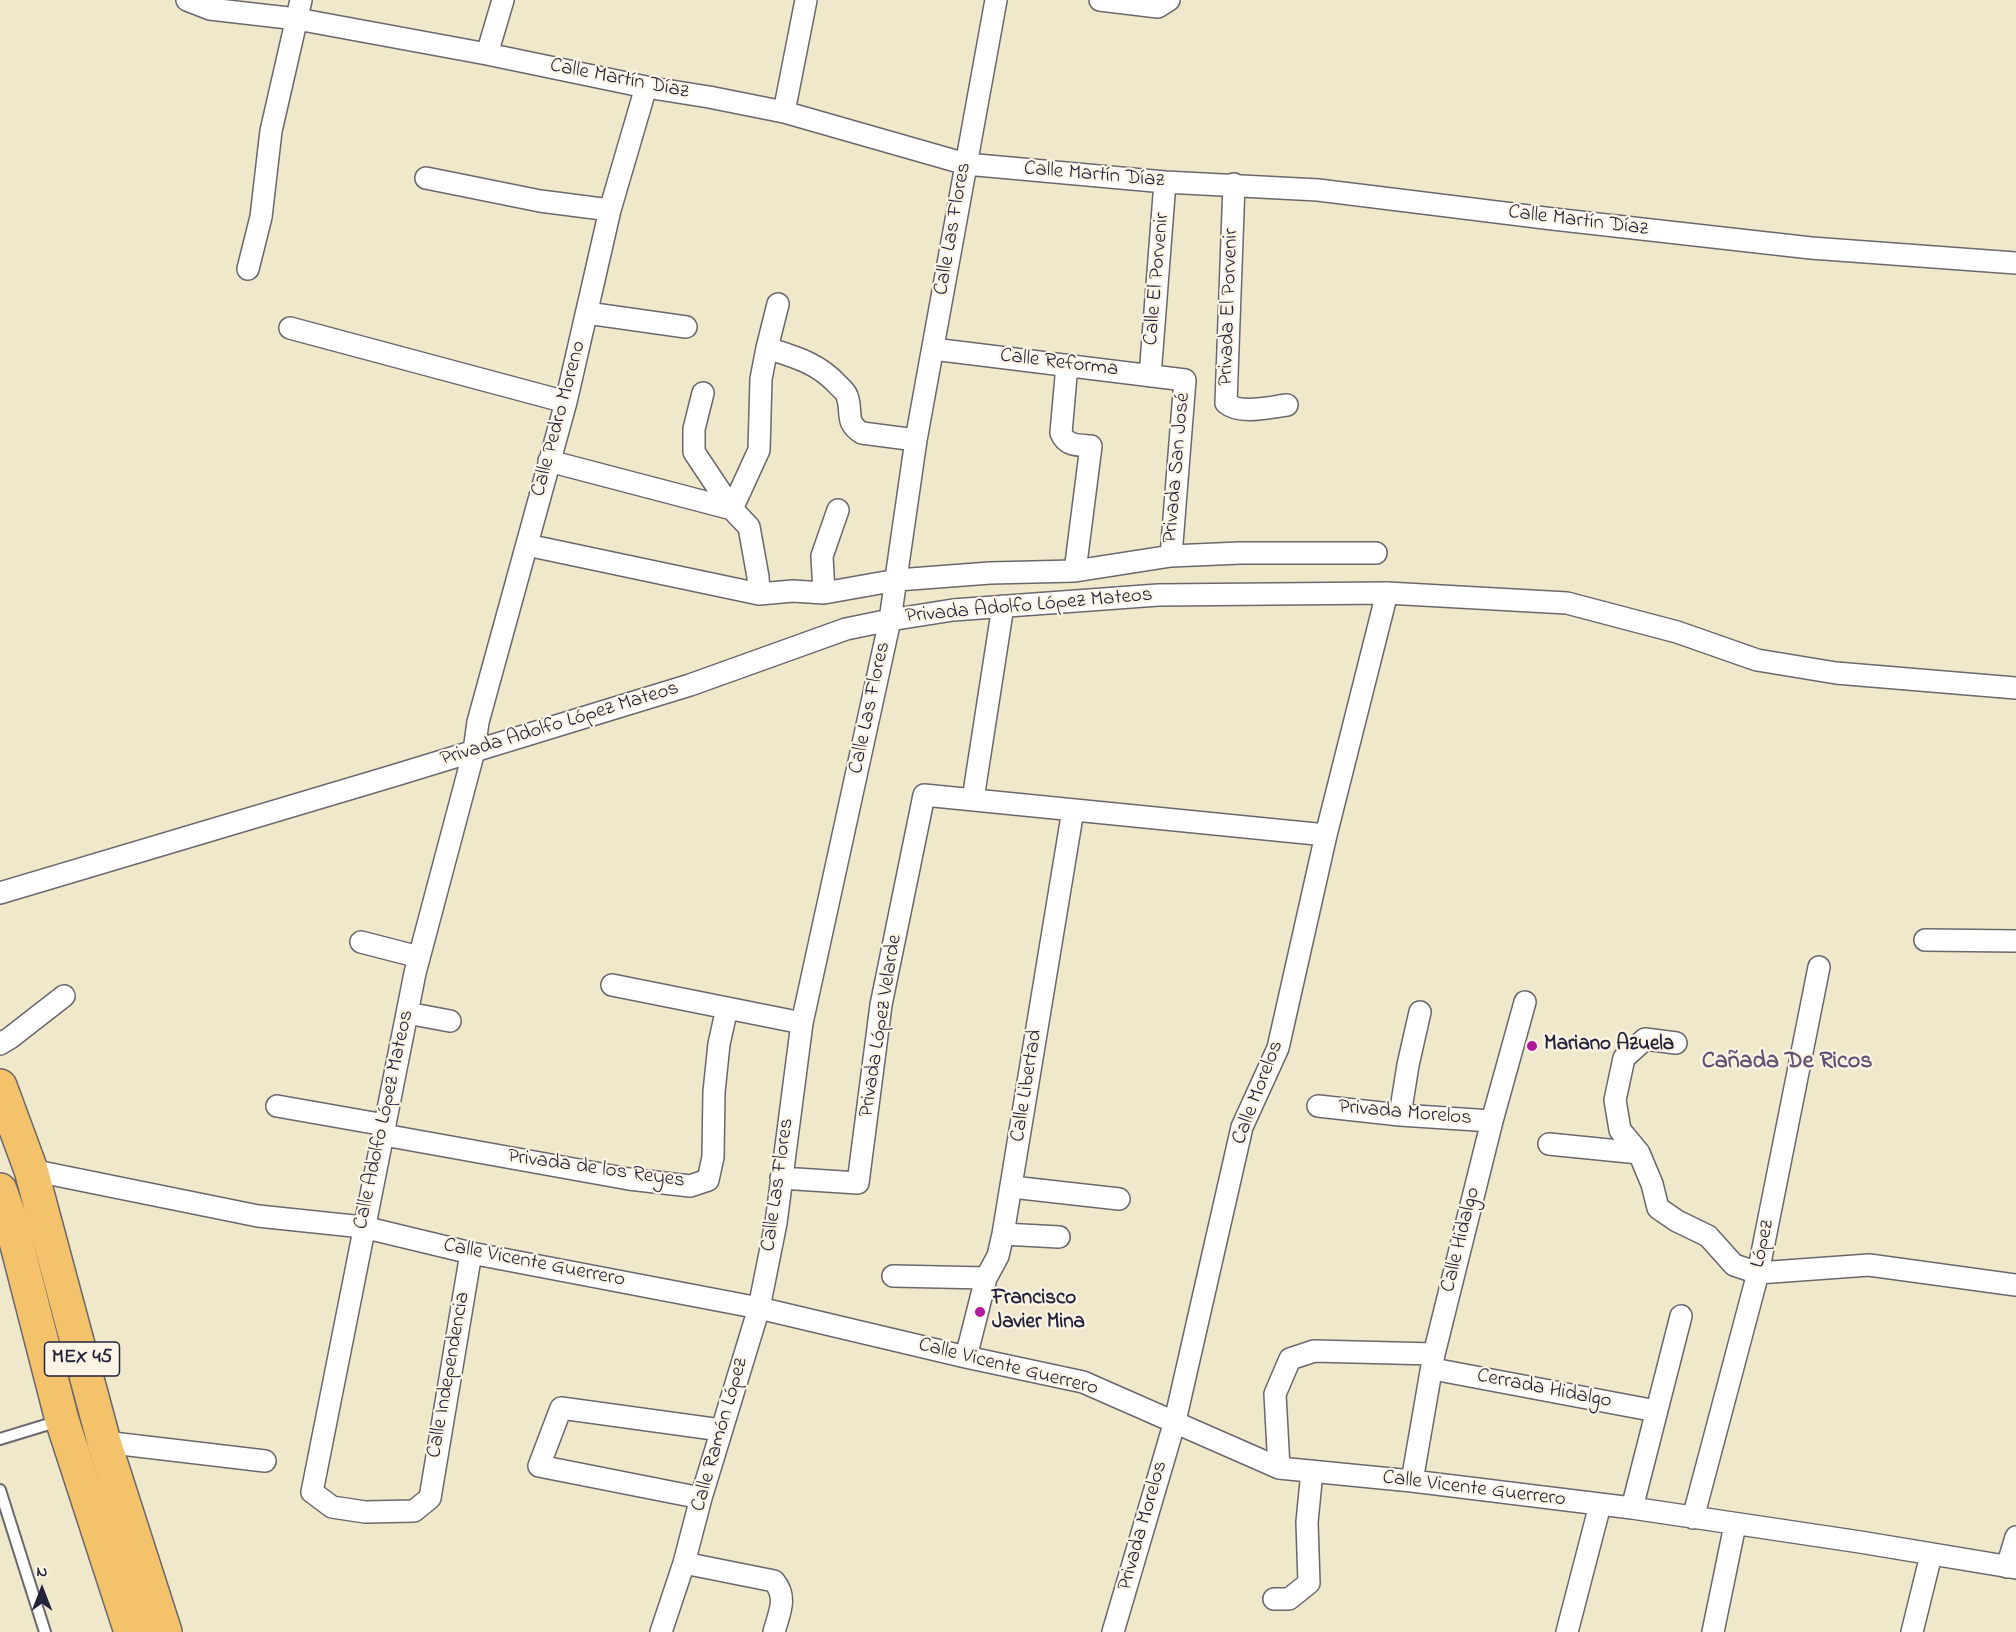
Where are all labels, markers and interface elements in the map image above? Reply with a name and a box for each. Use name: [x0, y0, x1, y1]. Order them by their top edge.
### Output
street label: Calle Martín Díaz: [547, 54, 691, 106]
street label: Calle Martín Díaz: [1023, 157, 1165, 195]
street label: Calle Las Flores: [930, 161, 978, 297]
street label: Calle Martín Díaz: [1507, 201, 1649, 243]
street label: Calle El Porvenir: [1140, 212, 1176, 346]
street label: Privada El Porvenir: [1215, 228, 1245, 386]
street label: Calle Pedro Moreno: [527, 338, 593, 500]
street label: Calle Reforma: [998, 344, 1120, 384]
street label: Privada San José: [1159, 392, 1197, 544]
street label: Privada Adolfo López Mateos: [904, 584, 1154, 630]
street label: Calle Las Flores: [845, 640, 897, 776]
street label: Privada Adolfo López Mateos: [438, 677, 682, 773]
street label: Privada López Velarde: [855, 933, 909, 1119]
street label: Calle Adolfo López Mateos: [349, 1008, 421, 1232]
street label: Calle Libertad: [1007, 1028, 1049, 1144]
place label: Mariano Azuela: [1544, 1033, 1674, 1059]
street label: Calle Morelos: [1228, 1037, 1290, 1149]
marker: Mariano Azuela: [1525, 1039, 1539, 1053]
district label: Cañada De Ricos: [1702, 1049, 1872, 1077]
street label: Privada Morelos: [1337, 1096, 1473, 1132]
street label: Calle Las Flores: [757, 1117, 801, 1253]
street label: Privada de los Reyes: [506, 1145, 686, 1195]
street label: Calle Hidalgo: [1437, 1185, 1487, 1295]
street label: López: [1747, 1218, 1781, 1270]
street label: Calle Vicente Guerrero: [441, 1234, 627, 1294]
place label: Francisco Javier Mina: [992, 1287, 1085, 1337]
street label: Calle Independencia: [423, 1290, 477, 1460]
marker: Francisco Javier Mina: [973, 1305, 987, 1319]
street label: Calle Vicente Guerrero: [915, 1333, 1101, 1403]
road number: MEX 45: [44, 1342, 119, 1376]
street label: Calle Ramón López: [687, 1355, 755, 1515]
street label: Cerrada Hidalgo: [1474, 1365, 1614, 1415]
street label: Privada Morelos: [1113, 1458, 1175, 1594]
street label: Calle Vicente Guerrero: [1381, 1466, 1567, 1514]
north arrow: [12, 1560, 72, 1620]
text: N: [37, 1560, 47, 1584]

